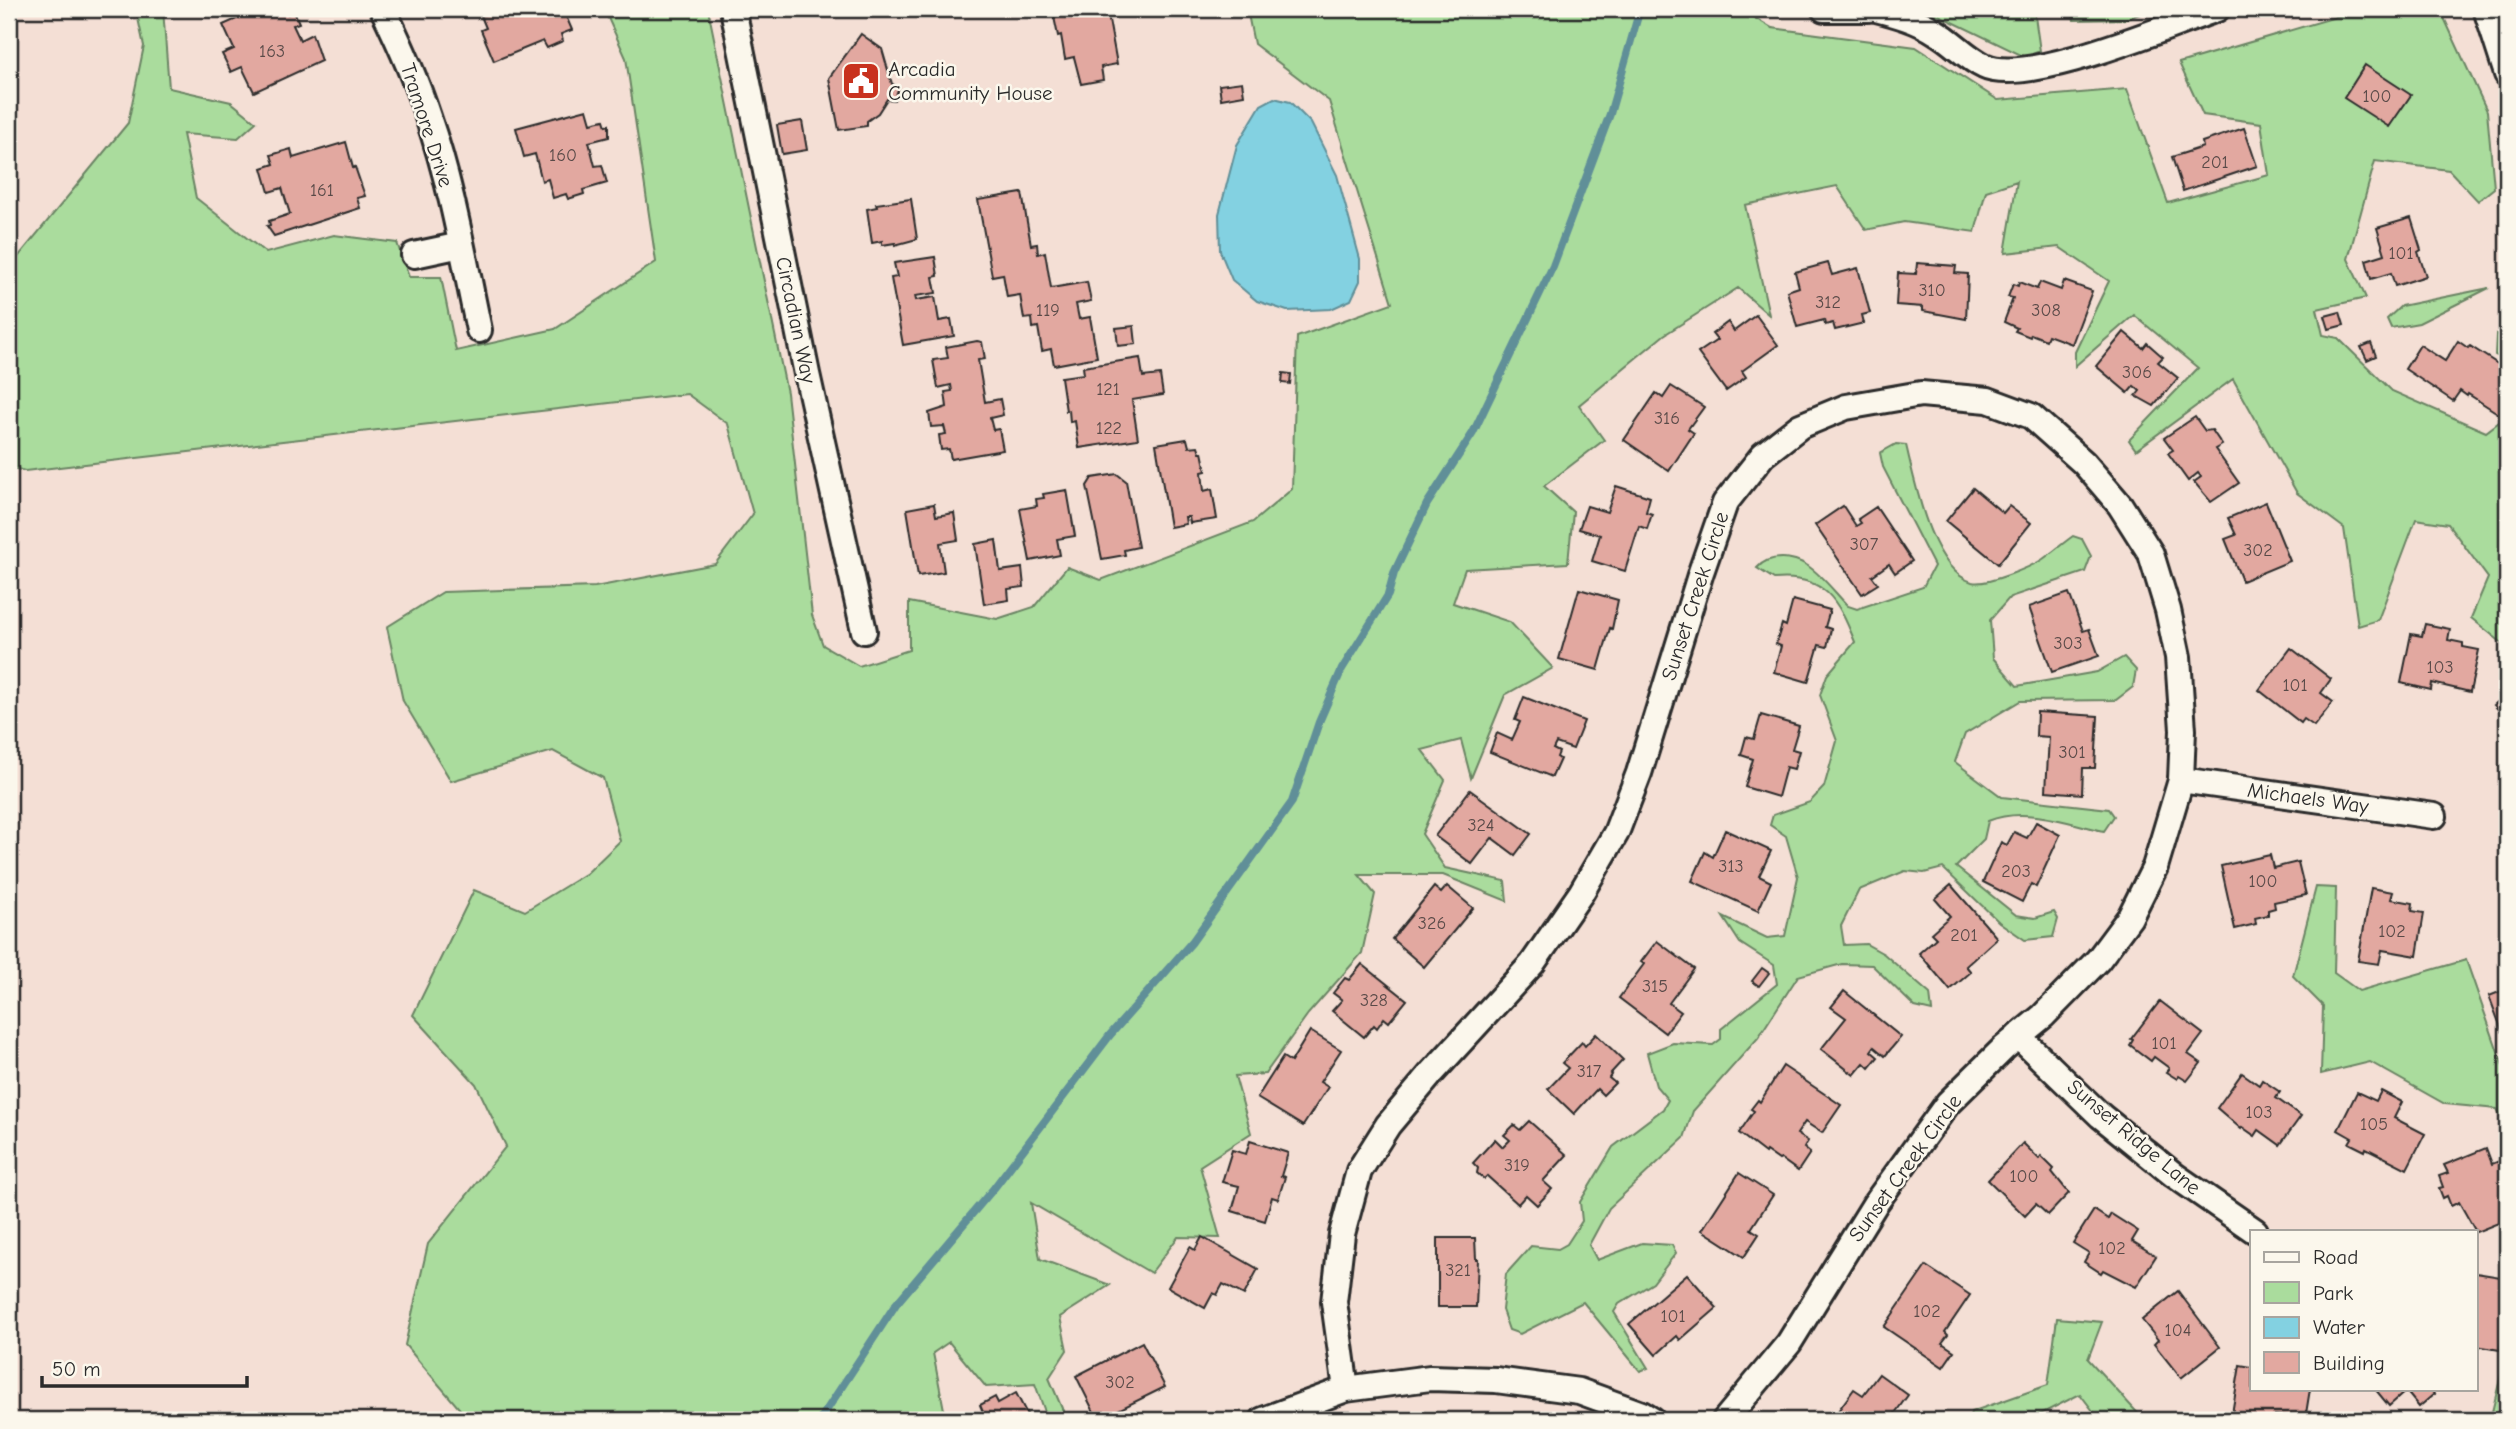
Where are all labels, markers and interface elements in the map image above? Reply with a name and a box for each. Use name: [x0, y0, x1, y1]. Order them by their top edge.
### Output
house number: 163: [259, 41, 285, 62]
place label: Arcadia Community House: [888, 57, 1052, 105]
street label: Tramore Drive: [396, 60, 458, 190]
public building icon: Arcadia Community House: [840, 60, 882, 102]
house number: 100: [2362, 86, 2392, 107]
house number: 160: [549, 145, 577, 166]
house number: 201: [2201, 152, 2229, 173]
house number: 161: [310, 180, 334, 201]
house number: 101: [2388, 243, 2414, 264]
street label: Circadian Way: [771, 255, 821, 386]
house number: 310: [1918, 280, 1946, 301]
house number: 312: [1815, 292, 1841, 313]
house number: 119: [1036, 300, 1060, 321]
house number: 308: [2031, 300, 2061, 321]
house number: 306: [2122, 362, 2152, 383]
house number: 121: [1096, 379, 1120, 400]
house number: 316: [1654, 408, 1680, 429]
house number: 122: [1096, 418, 1122, 439]
street label: Sunset Creek Circle: [1656, 509, 1734, 683]
house number: 307: [1850, 534, 1879, 555]
house number: 302: [2243, 540, 2273, 561]
house number: 303: [2053, 633, 2083, 654]
house number: 103: [2426, 657, 2454, 678]
house number: 101: [2282, 675, 2308, 696]
house number: 301: [2058, 742, 2086, 763]
street label: Michaels Way: [2246, 778, 2371, 818]
house number: 324: [1467, 815, 1495, 836]
house number: 313: [1718, 856, 1744, 877]
house number: 203: [2001, 861, 2031, 882]
house number: 100: [2248, 871, 2278, 892]
house number: 326: [1418, 913, 1446, 934]
house number: 102: [2378, 921, 2406, 942]
house number: 201: [1950, 925, 1978, 946]
house number: 315: [1642, 976, 1668, 997]
house number: 328: [1360, 990, 1388, 1011]
house number: 101: [2151, 1033, 2177, 1054]
house number: 317: [1577, 1061, 1602, 1082]
street label: Sunset Ridge Lane: [2063, 1074, 2205, 1200]
street label: Sunset Creek Circle: [1844, 1090, 1966, 1246]
house number: 103: [2245, 1102, 2273, 1123]
house number: 105: [2360, 1114, 2388, 1135]
house number: 319: [1504, 1155, 1530, 1176]
house number: 100: [2009, 1166, 2039, 1187]
legend: [2250, 1230, 2478, 1390]
house number: 102: [2098, 1238, 2126, 1259]
text: Road: [2313, 1245, 2358, 1269]
house number: 321: [1445, 1260, 1471, 1281]
text: Park: [2313, 1281, 2353, 1305]
house number: 102: [1913, 1301, 1941, 1322]
house number: 101: [1660, 1306, 1686, 1327]
text: Water: [2313, 1315, 2366, 1339]
house number: 104: [2165, 1320, 2191, 1341]
scale bar: [42, 1345, 247, 1389]
text: Building: [2313, 1351, 2385, 1375]
text: 50 m: [52, 1357, 101, 1381]
house number: 302: [1105, 1372, 1135, 1393]

